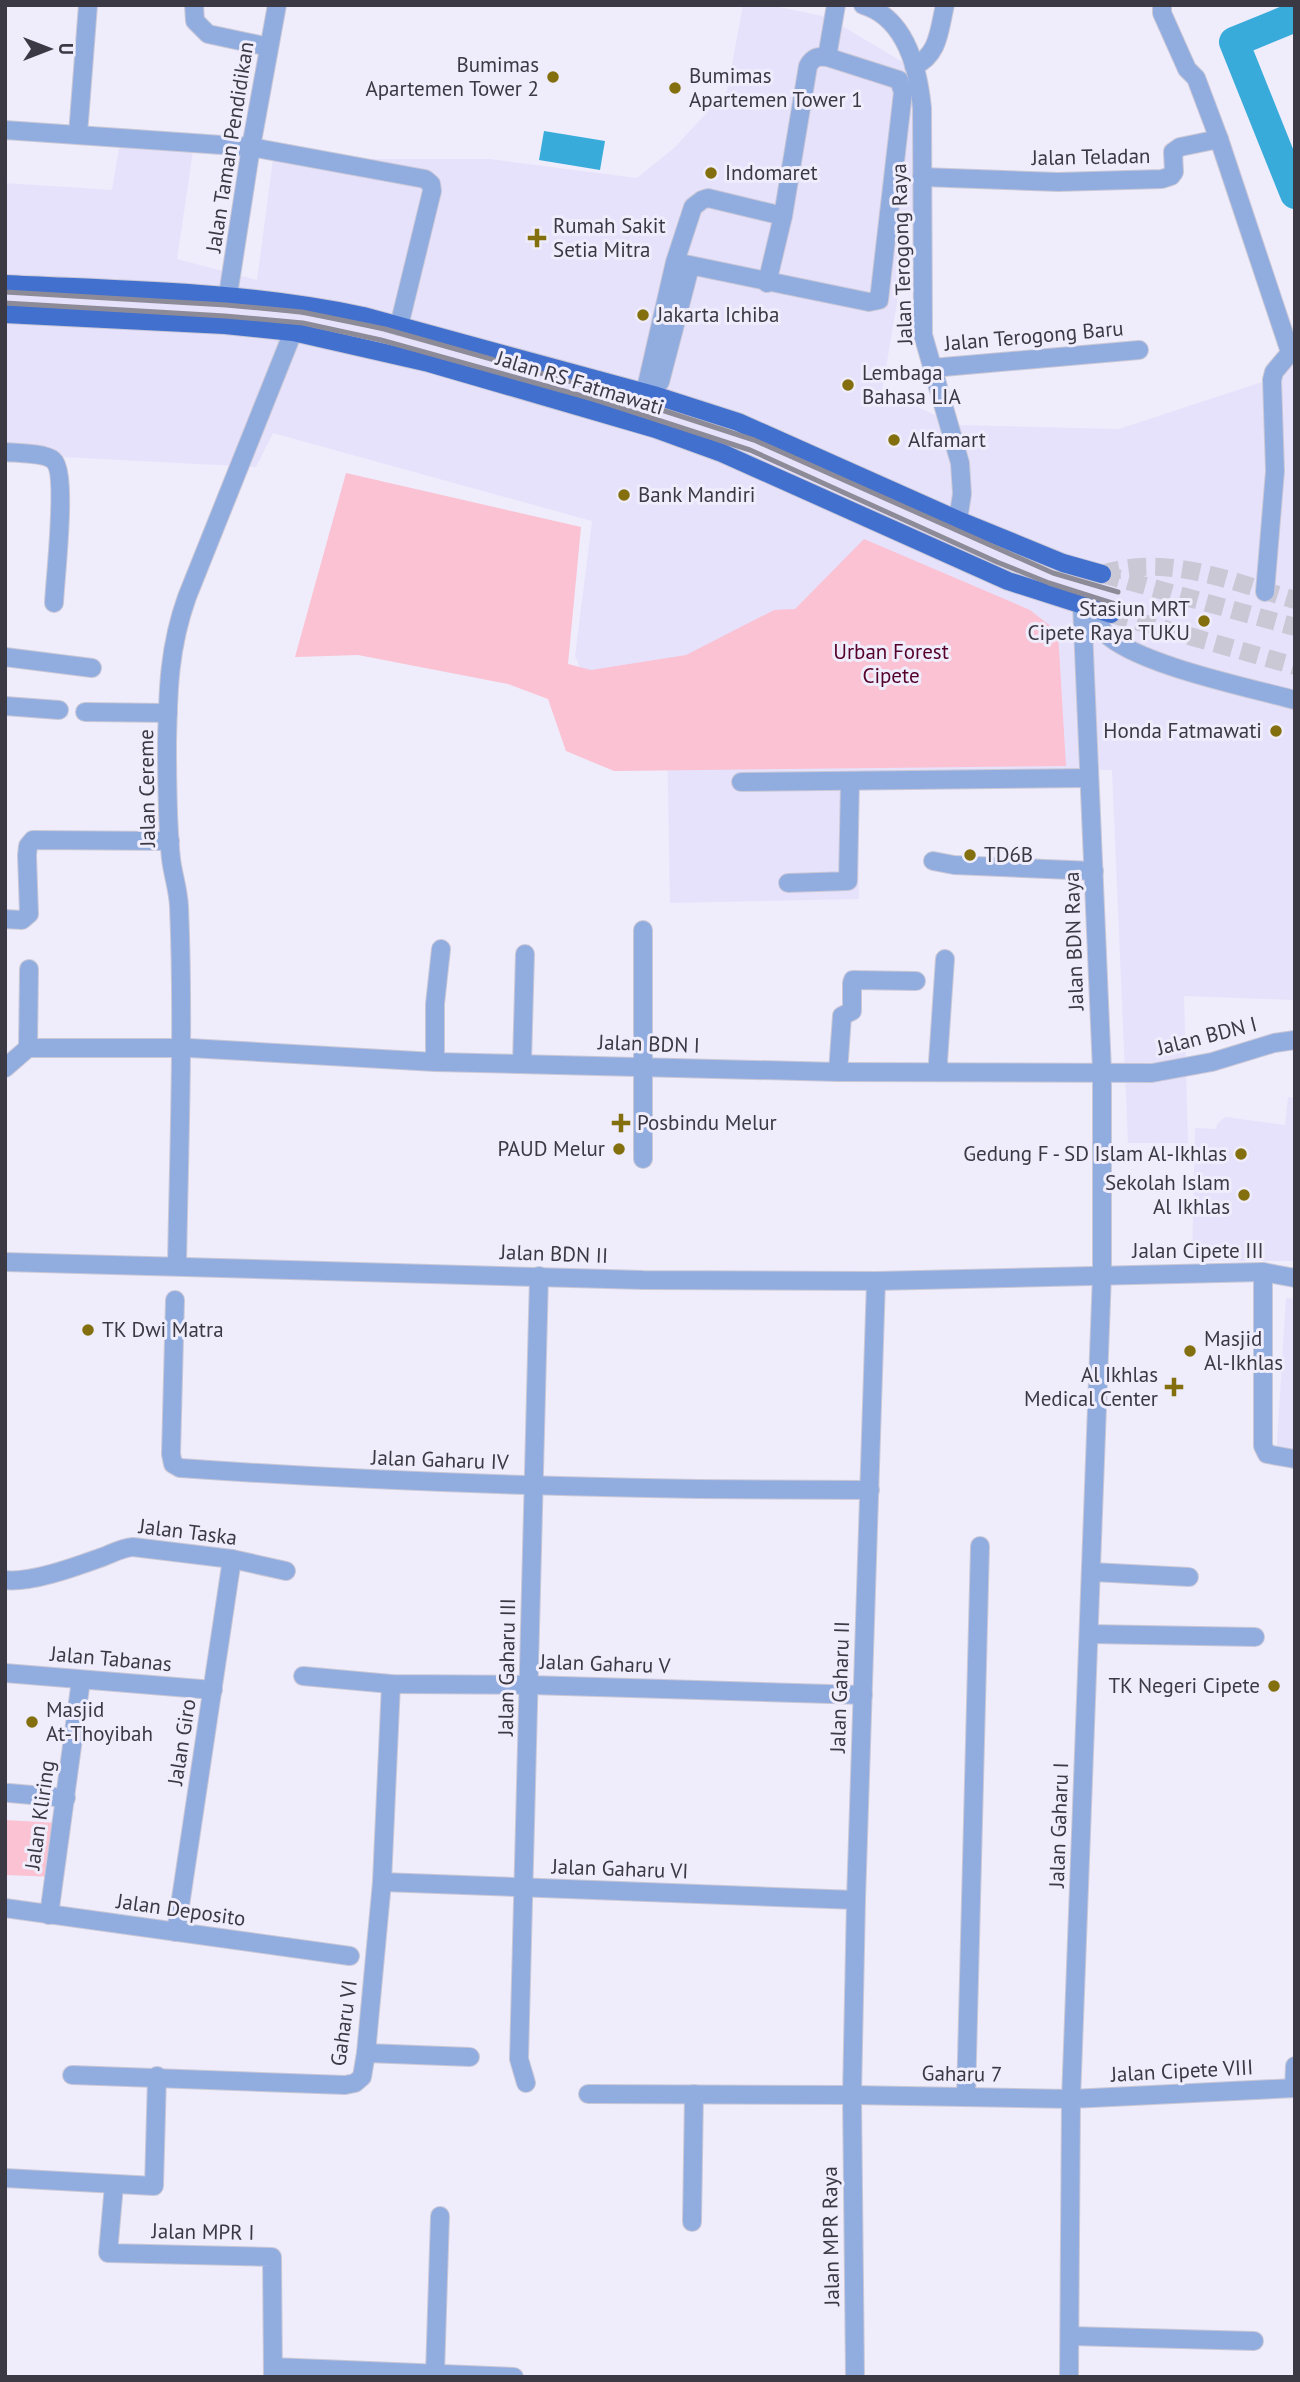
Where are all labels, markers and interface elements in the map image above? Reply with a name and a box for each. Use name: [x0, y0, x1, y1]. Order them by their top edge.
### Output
north arrow: [14, 14, 84, 84]
street label: Jalan Taman Pendidikan: [199, 40, 259, 255]
text: U: [54, 43, 78, 55]
place label: Bumimas Apartemen Tower 2: [365, 51, 539, 102]
place label: Bumimas Apartemen Tower 1: [689, 62, 863, 113]
marker: Bumimas Apartemen Tower 2: [545, 69, 561, 85]
marker: Bumimas Apartemen Tower 1: [667, 80, 683, 96]
street label: Jalan Teladan: [1030, 142, 1151, 171]
place label: Indomaret: [725, 159, 818, 186]
street label: Jalan Terogong Raya: [885, 163, 918, 346]
marker: Indomaret: [703, 165, 719, 181]
place label: Rumah Sakit Setia Mitra: [553, 212, 666, 263]
marker: Rumah Sakit Setia Mitra: [527, 228, 547, 248]
place label: Jakarta Ichiba: [656, 301, 779, 328]
marker: Jakarta Ichiba: [635, 307, 651, 323]
street label: Jalan Terogong Baru: [942, 314, 1125, 357]
street label: Jalan RS Fatmawati: [492, 344, 667, 421]
place label: Lembaga Bahasa LIA: [862, 359, 961, 410]
marker: Lembaga Bahasa LIA: [840, 377, 856, 393]
place label: Alfamart: [908, 426, 986, 453]
marker: Alfamart: [886, 432, 902, 448]
place label: Bank Mandiri: [638, 481, 755, 508]
marker: Bank Mandiri: [616, 487, 632, 503]
place label: Stasiun MRT Cipete Raya TUKU: [1027, 595, 1190, 646]
marker: Stasiun MRT Cipete Raya TUKU: [1196, 613, 1212, 629]
park label: Urban Forest Cipete: [833, 638, 949, 689]
place label: Honda Fatmawati: [1103, 717, 1262, 744]
marker: Honda Fatmawati: [1268, 723, 1284, 739]
street label: Jalan Cereme: [132, 729, 161, 848]
place label: TD6B: [984, 841, 1033, 868]
marker: TD6B: [962, 847, 978, 863]
street label: Jalan BDN Raya: [1058, 871, 1089, 1012]
street label: Jalan BDN I: [1153, 1010, 1260, 1061]
street label: Jalan BDN I: [597, 1028, 700, 1059]
place label: Posbindu Melur: [637, 1109, 777, 1136]
marker: Posbindu Melur: [611, 1113, 631, 1133]
place label: PAUD Melur: [497, 1135, 605, 1162]
place label: Gedung F - SD Islam Al-Ikhlas: [963, 1140, 1227, 1167]
marker: PAUD Melur: [611, 1141, 627, 1157]
marker: Gedung F - SD Islam Al-Ikhlas: [1233, 1146, 1249, 1162]
place label: Sekolah Islam Al Ikhlas: [1105, 1169, 1230, 1220]
marker: Sekolah Islam Al Ikhlas: [1236, 1187, 1252, 1203]
street label: Jalan Cipete III: [1131, 1237, 1264, 1264]
street label: Jalan BDN II: [499, 1238, 609, 1269]
place label: TK Dwi Matra: [102, 1316, 224, 1343]
marker: TK Dwi Matra: [80, 1322, 96, 1338]
place label: Masjid Al-Ikhlas: [1204, 1325, 1283, 1376]
marker: Masjid Al-Ikhlas: [1182, 1343, 1198, 1359]
place label: Al Ikhlas Medical Center: [1024, 1361, 1158, 1412]
marker: Al Ikhlas Medical Center: [1164, 1377, 1184, 1397]
street label: Jalan Gaharu IV: [370, 1444, 509, 1475]
street label: Jalan Taska: [136, 1512, 239, 1551]
street label: Jalan Gaharu III: [492, 1598, 521, 1737]
street label: Jalan Gaharu II: [824, 1621, 855, 1754]
street label: Jalan Tabanas: [48, 1640, 173, 1677]
street label: Jalan Gaharu V: [538, 1648, 671, 1679]
place label: TK Negeri Cipete: [1108, 1672, 1260, 1699]
marker: TK Negeri Cipete: [1266, 1678, 1282, 1694]
place label: Masjid At-Thoyibah: [46, 1696, 153, 1747]
street label: Jalan Giro: [161, 1697, 202, 1788]
marker: Masjid At-Thoyibah: [24, 1714, 40, 1730]
street label: Jalan Kliring: [18, 1758, 61, 1872]
street label: Jalan Gaharu I: [1043, 1762, 1074, 1889]
street label: Jalan Gaharu VI: [550, 1853, 689, 1884]
street label: Jalan Deposito: [114, 1887, 247, 1932]
street label: Gaharu VI: [324, 1978, 363, 2068]
street label: Jalan Cipete VIII: [1109, 2053, 1254, 2088]
street label: Gaharu 7: [921, 2059, 1003, 2088]
street label: Jalan MPR Raya: [816, 2166, 845, 2307]
street label: Jalan MPR I: [150, 2217, 255, 2246]

